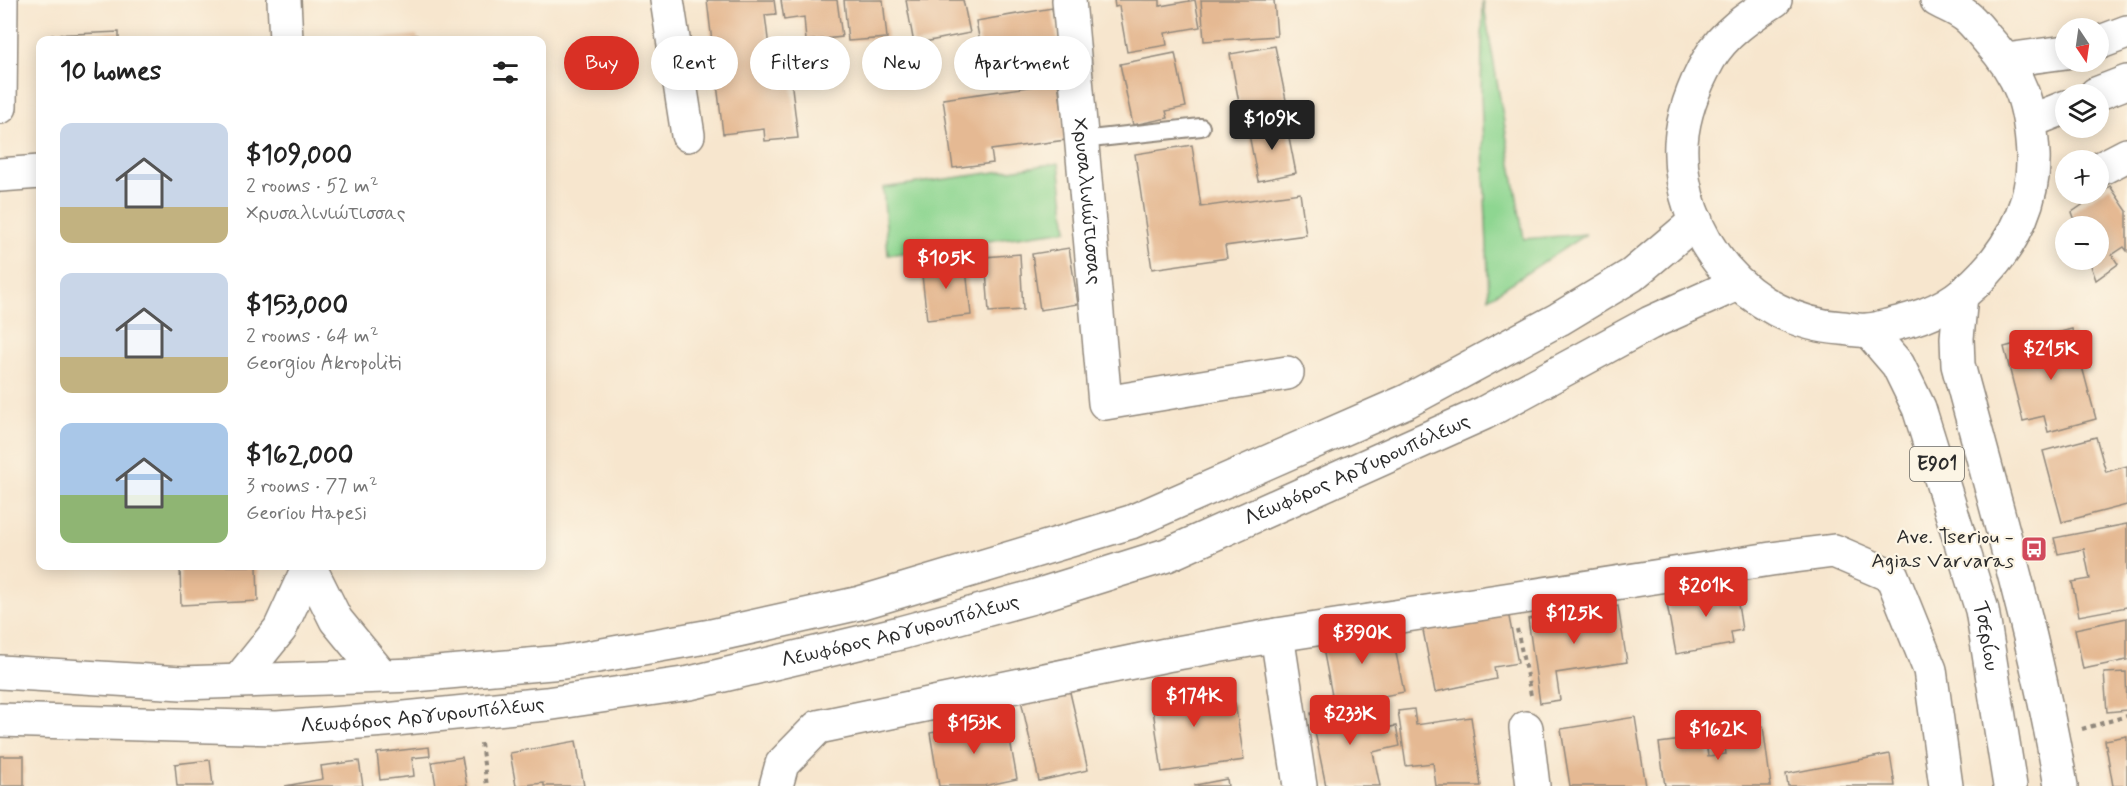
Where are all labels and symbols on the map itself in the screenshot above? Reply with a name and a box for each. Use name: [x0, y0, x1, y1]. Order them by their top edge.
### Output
north arrow: [2055, 18, 2109, 72]
pin: $109K: [1230, 100, 1314, 151]
street label: Χρυσαλινιώτισσας: [1066, 117, 1108, 286]
pin: $105K: [904, 239, 988, 290]
pin: $215K: [2009, 330, 2093, 381]
street label: Λεωφόρος Αργυρουπόλεως: [1240, 407, 1474, 533]
road number: E901: [1910, 447, 1964, 481]
place label: Ave. Tseriou - Agias Varvaras: [1871, 523, 2014, 575]
bus stop icon: Ave. Tseriou - Agias Varvaras: [2019, 534, 2049, 564]
pin: $201K: [1664, 567, 1748, 618]
street label: Λεωφόρος Αργυρουπόλεως: [778, 587, 1022, 675]
pin: $125K: [1532, 594, 1616, 645]
street label: Τσερίου: [1966, 598, 2005, 673]
pin: $390K: [1320, 614, 1404, 665]
pin: $174K: [1152, 677, 1236, 728]
street label: Λεωφόρος Αργυρουπόλεως: [299, 690, 546, 740]
pin: $233K: [1308, 695, 1392, 746]
pin: $153K: [932, 704, 1016, 755]
pin: $162K: [1676, 710, 1760, 761]

